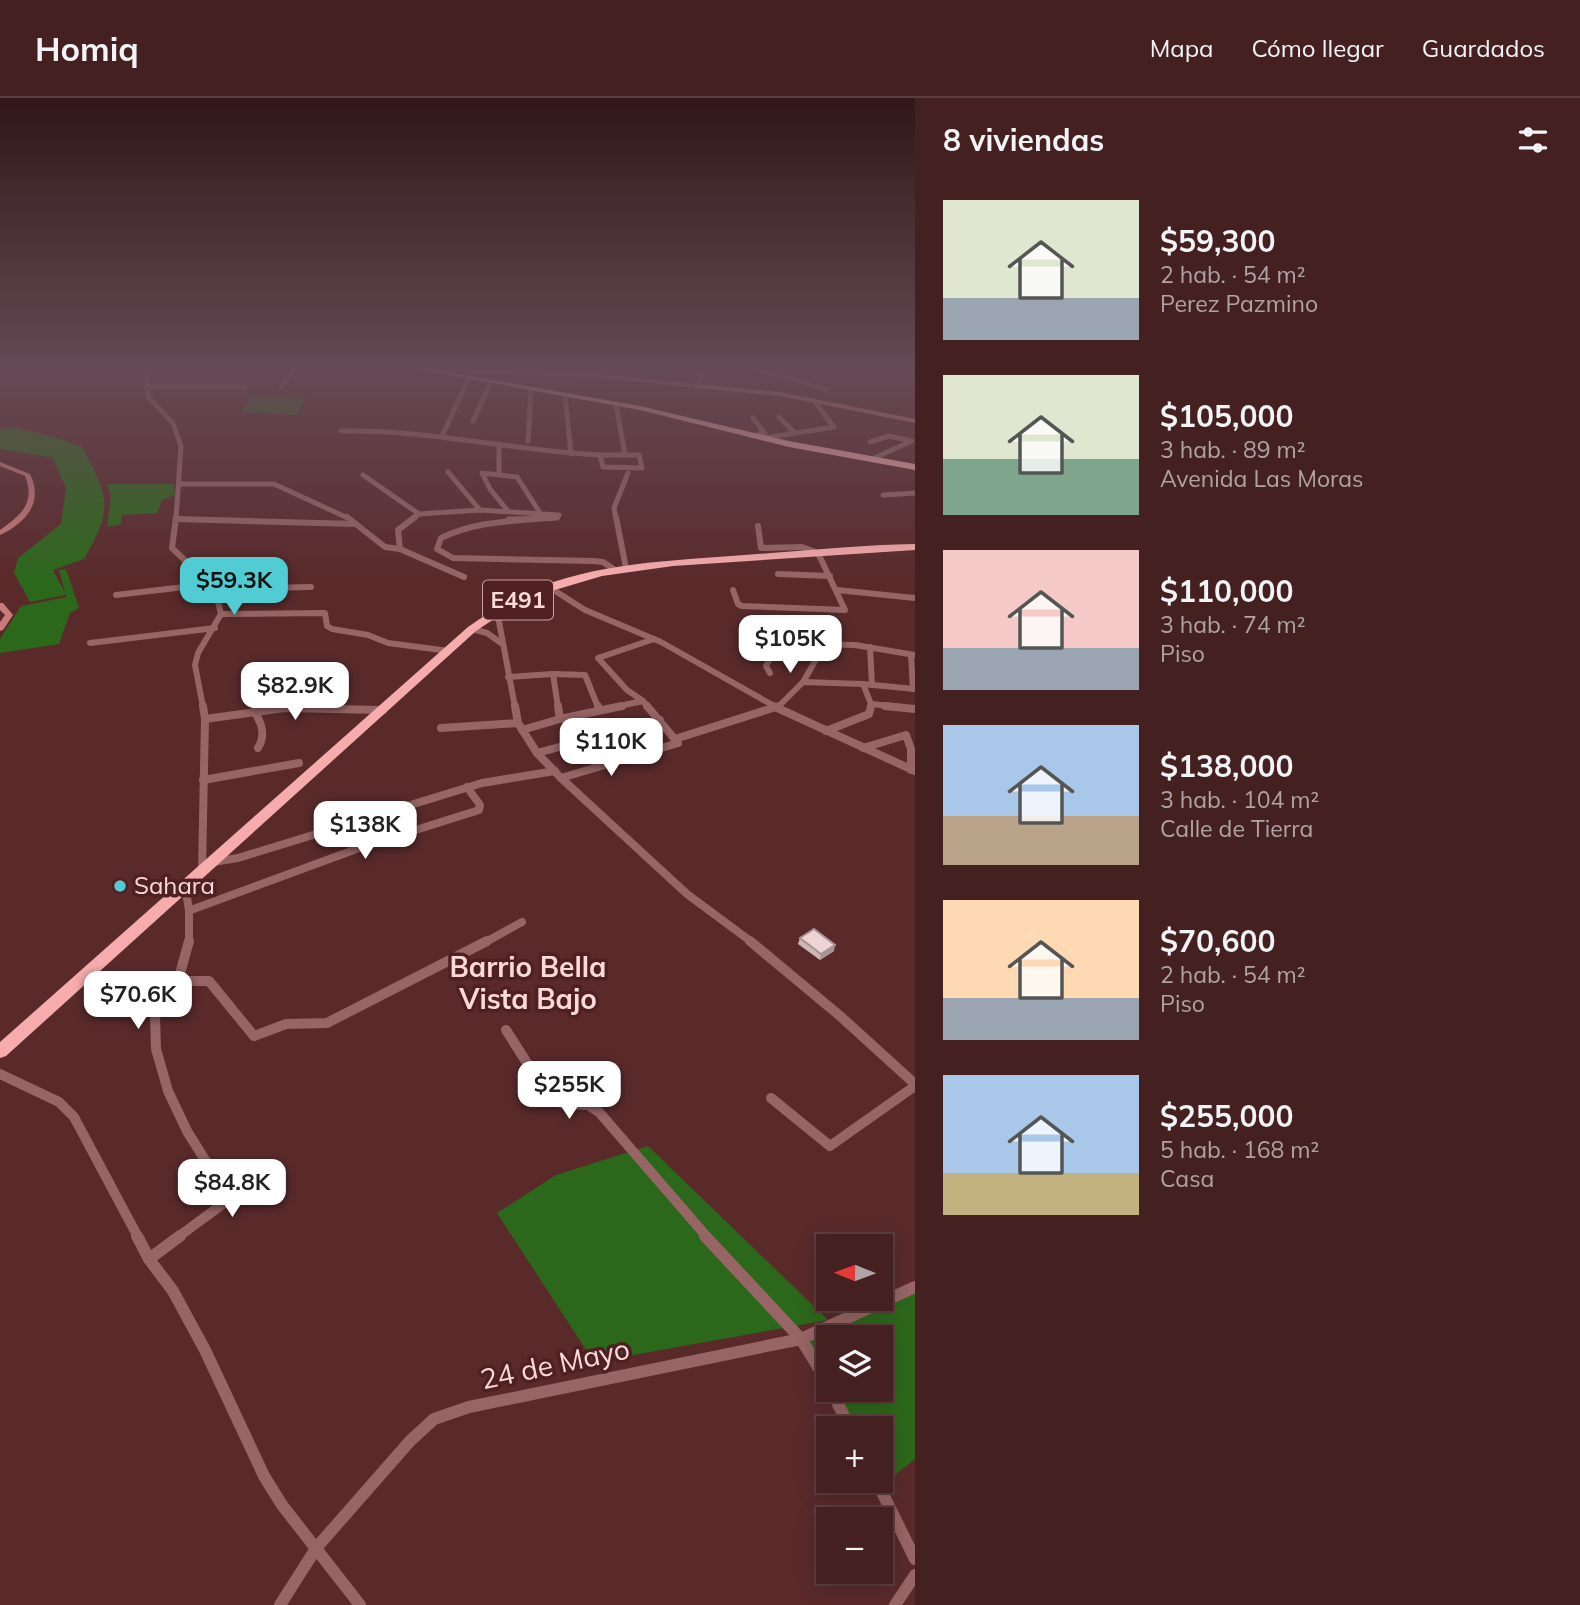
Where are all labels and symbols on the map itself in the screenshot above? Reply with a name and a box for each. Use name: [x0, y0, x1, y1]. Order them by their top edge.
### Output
pin: $59.3K: [177, 558, 291, 617]
road number: E491: [483, 580, 553, 620]
pin: $105K: [741, 616, 839, 675]
pin: $82.9K: [238, 662, 352, 722]
pin: $110K: [562, 718, 660, 778]
pin: $138K: [316, 802, 414, 861]
place label: Sahara: [134, 870, 215, 900]
marker: Sahara: [112, 878, 128, 894]
district label: Barrio Bella Vista Bajo: [450, 949, 606, 1016]
pin: $70.6K: [81, 972, 195, 1031]
pin: $255K: [520, 1062, 618, 1121]
pin: $84.8K: [175, 1160, 289, 1219]
north arrow: [816, 1234, 892, 1311]
street label: 24 de Mayo: [477, 1331, 633, 1396]

